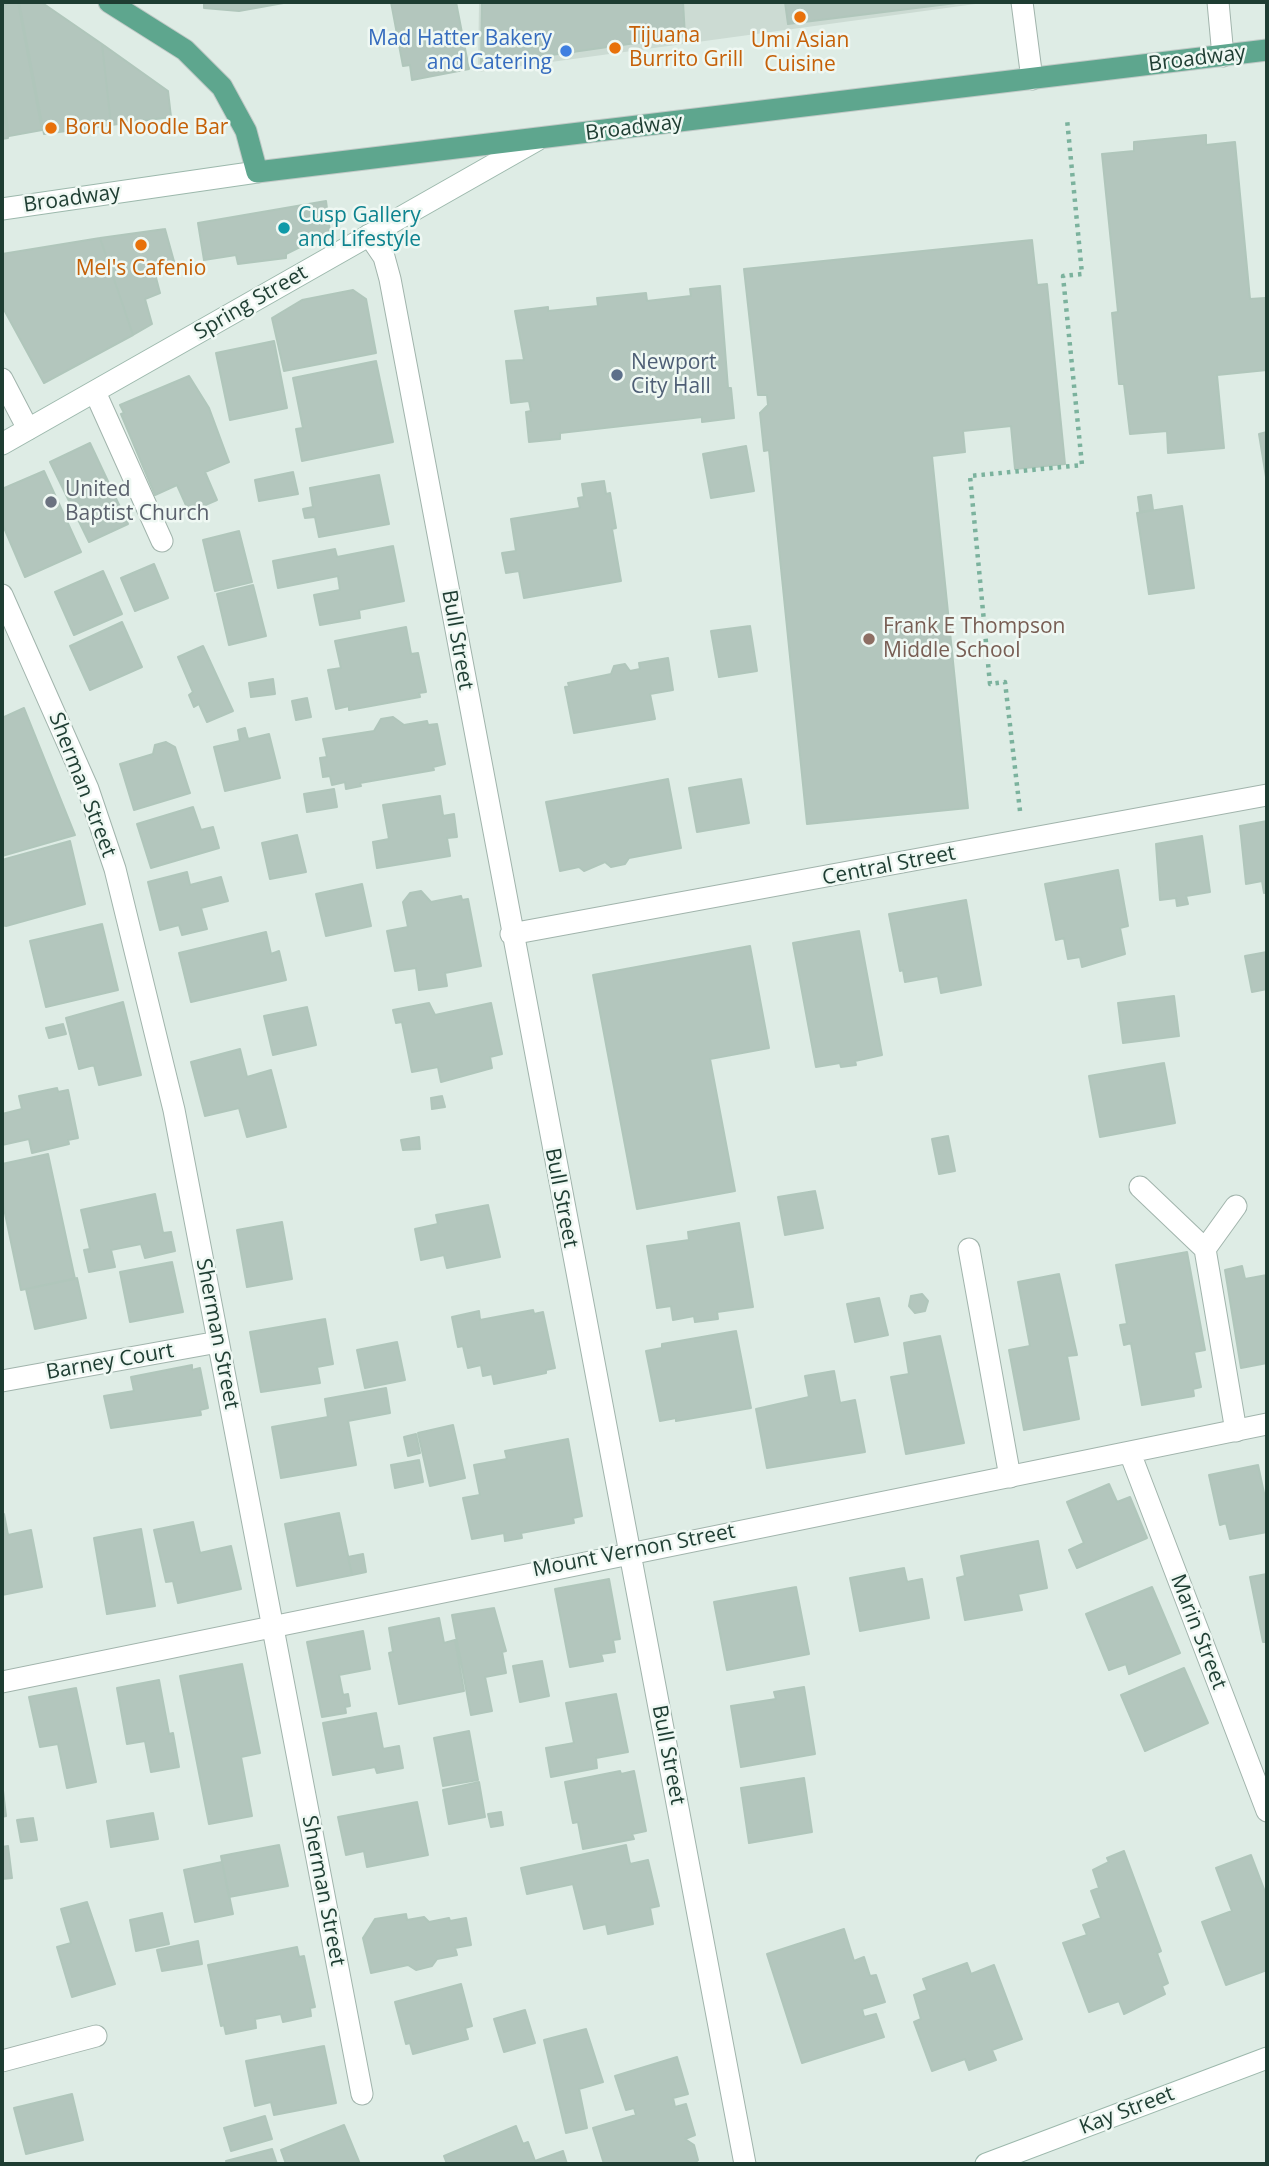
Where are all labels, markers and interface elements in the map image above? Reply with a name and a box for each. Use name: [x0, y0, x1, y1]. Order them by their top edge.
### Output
marker: Umi Asian Cuisine: [792, 9, 808, 25]
place label: Tijuana Burrito Grill: [629, 23, 743, 73]
place label: Mad Hatter Bakery and Catering: [368, 26, 552, 76]
place label: Umi Asian Cuisine: [751, 28, 849, 78]
marker: Tijuana Burrito Grill: [607, 40, 623, 56]
street label: Broadway: [1147, 41, 1247, 77]
marker: Mad Hatter Bakery and Catering: [558, 43, 574, 59]
street label: Broadway: [584, 110, 684, 146]
place label: Boru Noodle Bar: [65, 115, 228, 141]
marker: Boru Noodle Bar: [43, 120, 59, 136]
street label: Broadway: [22, 180, 122, 218]
place label: Cusp Gallery and Lifestyle: [298, 203, 421, 253]
marker: Cusp Gallery and Lifestyle: [276, 220, 292, 236]
marker: Mel's Cafenio: [133, 237, 149, 253]
place label: Mel's Cafenio: [76, 256, 206, 282]
street label: Spring Street: [190, 260, 312, 346]
place label: Newport City Hall: [631, 350, 716, 400]
marker: Newport City Hall: [609, 367, 625, 383]
place label: United Baptist Church: [65, 477, 209, 527]
marker: United Baptist Church: [43, 494, 59, 510]
street label: Bull Street: [436, 588, 478, 692]
place label: Frank E Thompson Middle School: [883, 614, 1065, 664]
marker: Frank E Thompson Middle School: [861, 631, 877, 647]
street label: Sherman Street: [43, 709, 121, 861]
street label: Central Street: [820, 841, 958, 891]
street label: Bull Street: [539, 1146, 583, 1250]
street label: Sherman Street: [190, 1257, 244, 1411]
street label: Barney Court: [44, 1338, 176, 1386]
street label: Mount Vernon Street: [531, 1519, 737, 1583]
street label: Marin Street: [1164, 1571, 1232, 1693]
street label: Bull Street: [646, 1703, 690, 1807]
street label: Sherman Street: [296, 1814, 350, 1968]
street label: Kay Street: [1076, 2081, 1178, 2141]

